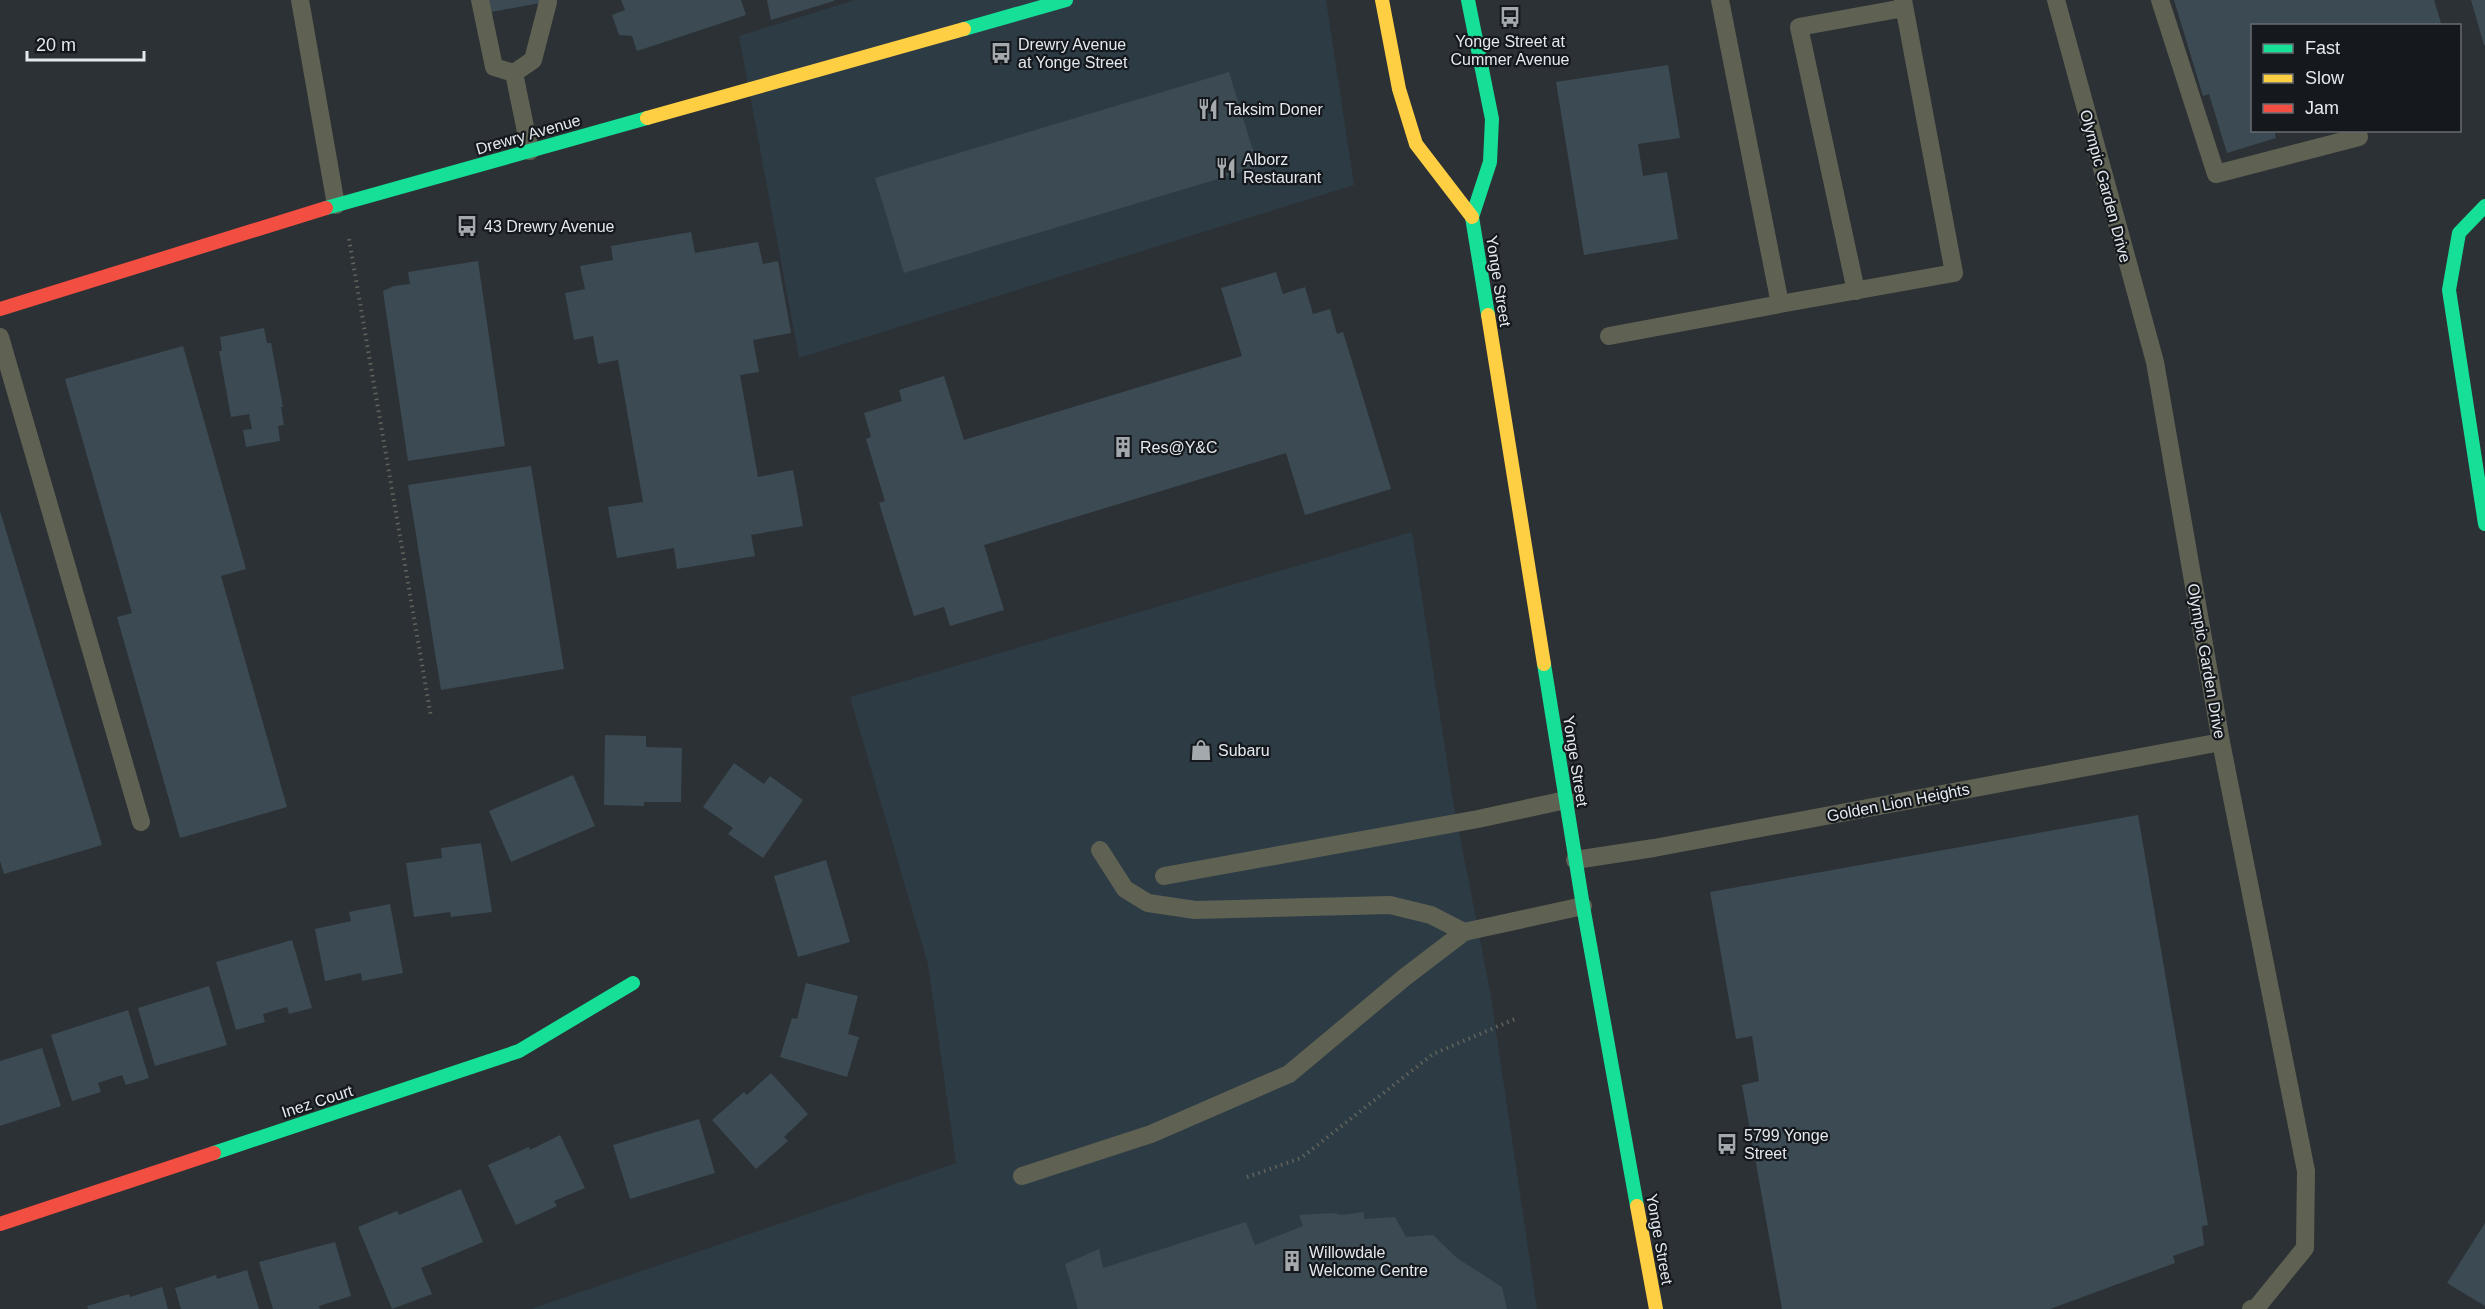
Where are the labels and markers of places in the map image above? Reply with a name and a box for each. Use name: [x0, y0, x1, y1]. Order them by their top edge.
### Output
bus stop icon: Yonge Street at Cummer Avenue: [1498, 5, 1522, 29]
place label: Yonge Street at Cummer Avenue: [1451, 33, 1570, 68]
place label: Drewry Avenue at Yonge Street: [1018, 36, 1128, 71]
bus stop icon: Drewry Avenue at Yonge Street: [989, 41, 1013, 65]
restaurant icon: Taksim Doner: [1196, 97, 1220, 121]
place label: Taksim Doner: [1225, 101, 1323, 118]
place label: Alborz Restaurant: [1243, 151, 1322, 186]
restaurant icon: Alborz Restaurant: [1214, 156, 1238, 180]
bus stop icon: 43 Drewry Avenue: [455, 214, 479, 238]
place label: 43 Drewry Avenue: [484, 218, 615, 235]
building icon: Res@Y&C: [1111, 435, 1135, 459]
place label: Res@Y&C: [1140, 439, 1218, 456]
shop icon: Subaru: [1189, 738, 1213, 762]
place label: Subaru: [1218, 742, 1270, 759]
place label: 5799 Yonge Street: [1744, 1127, 1829, 1162]
bus stop icon: 5799 Yonge Street: [1715, 1132, 1739, 1156]
place label: Willowdale Welcome Centre: [1309, 1244, 1428, 1279]
building icon: Willowdale Welcome Centre: [1280, 1249, 1304, 1273]

